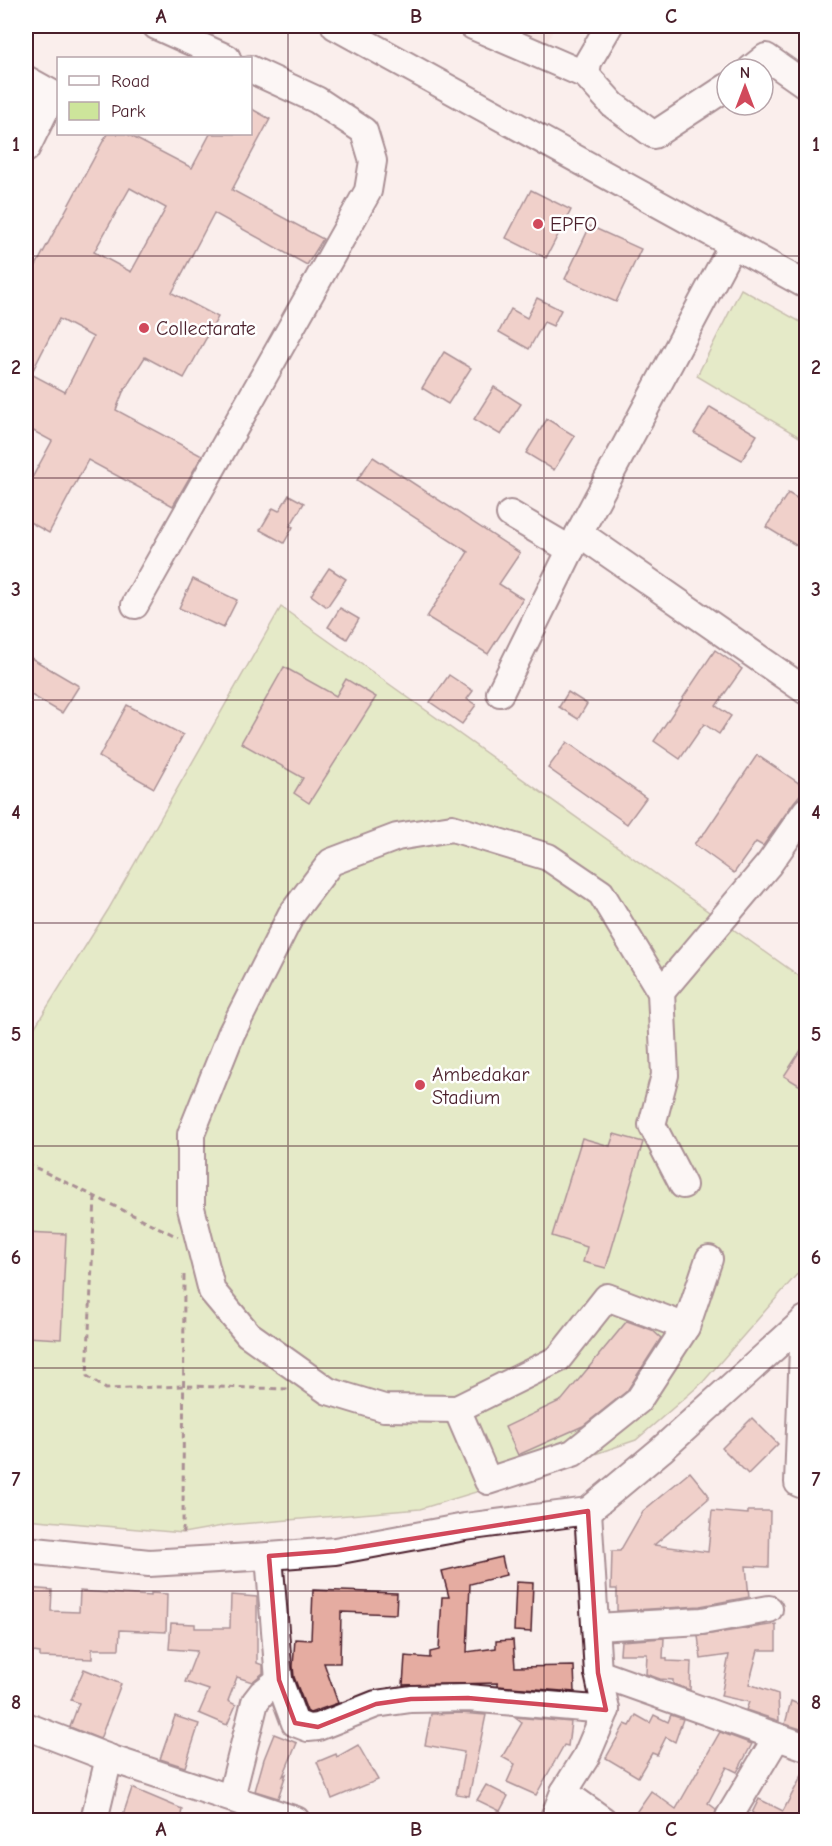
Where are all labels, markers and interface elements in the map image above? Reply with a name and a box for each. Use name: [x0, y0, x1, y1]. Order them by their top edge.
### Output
text: A: [155, 5, 167, 28]
text: B: [410, 5, 422, 28]
text: C: [665, 5, 677, 28]
legend: [57, 57, 252, 135]
north arrow: [715, 57, 775, 117]
text: N: [740, 64, 750, 82]
text: Road: [111, 71, 150, 92]
text: Park: [111, 101, 146, 122]
text: 1: [12, 133, 20, 156]
text: 1: [812, 133, 820, 156]
place label: EPFO: [550, 213, 597, 236]
marker: EPFO: [531, 217, 545, 231]
place label: Collectarate: [156, 317, 256, 340]
marker: Collectarate: [137, 321, 151, 335]
text: 2: [11, 356, 21, 379]
text: 2: [811, 356, 821, 379]
text: 3: [11, 578, 21, 601]
text: 3: [811, 578, 821, 601]
text: 4: [11, 801, 21, 824]
text: 4: [811, 801, 821, 824]
text: 5: [11, 1023, 21, 1046]
text: 5: [811, 1023, 821, 1046]
place label: Ambedakar Stadium: [432, 1063, 529, 1109]
marker: Ambedakar Stadium: [413, 1078, 427, 1092]
text: 6: [11, 1246, 21, 1269]
text: 6: [811, 1246, 821, 1269]
text: 7: [12, 1468, 21, 1491]
text: 7: [812, 1468, 821, 1491]
text: 8: [11, 1691, 21, 1714]
text: 8: [811, 1691, 821, 1714]
text: A: [155, 1818, 167, 1841]
text: B: [410, 1818, 422, 1841]
text: C: [665, 1818, 677, 1841]

